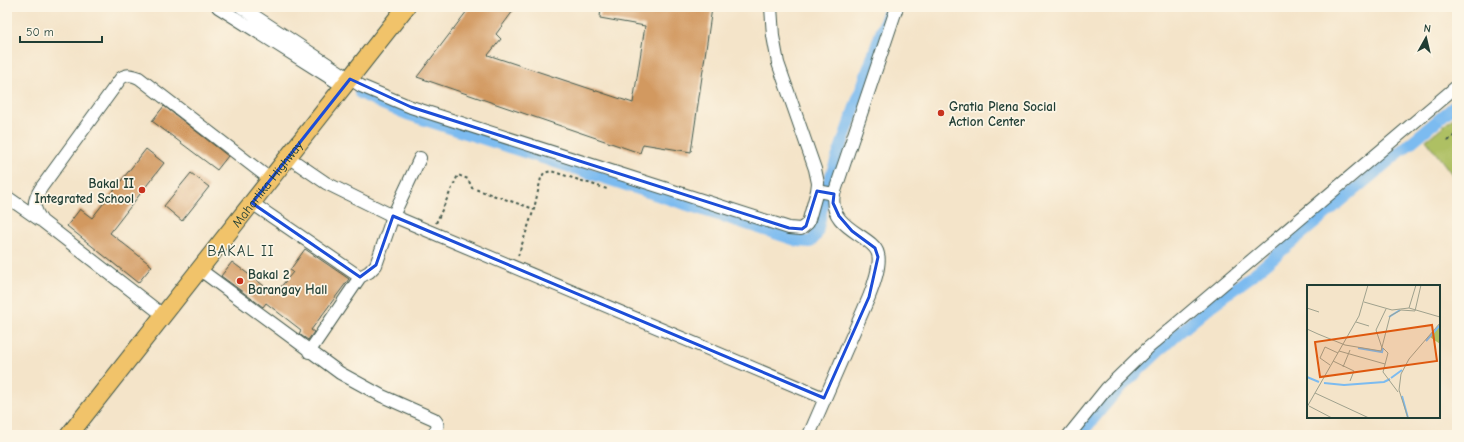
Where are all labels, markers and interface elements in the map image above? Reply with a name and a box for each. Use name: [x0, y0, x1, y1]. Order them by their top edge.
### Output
scale bar: [20, 18, 102, 44]
north arrow: [1406, 18, 1446, 58]
text: N: [1423, 22, 1432, 36]
text: 50 m: [26, 25, 54, 39]
place label: Gratia Plena Social Action Center: [949, 99, 1056, 129]
marker: Gratia Plena Social Action Center: [936, 108, 946, 118]
street label: Maharlika Highway: [228, 137, 306, 230]
place label: Bakal II Integrated School: [34, 176, 134, 206]
marker: Bakal II Integrated School: [137, 185, 147, 195]
district label: BAKAL II: [207, 242, 275, 260]
place label: Bakal 2 Barangay Hall: [248, 267, 327, 297]
marker: Bakal 2 Barangay Hall: [235, 276, 245, 286]
inset map: [1307, 285, 1440, 418]

